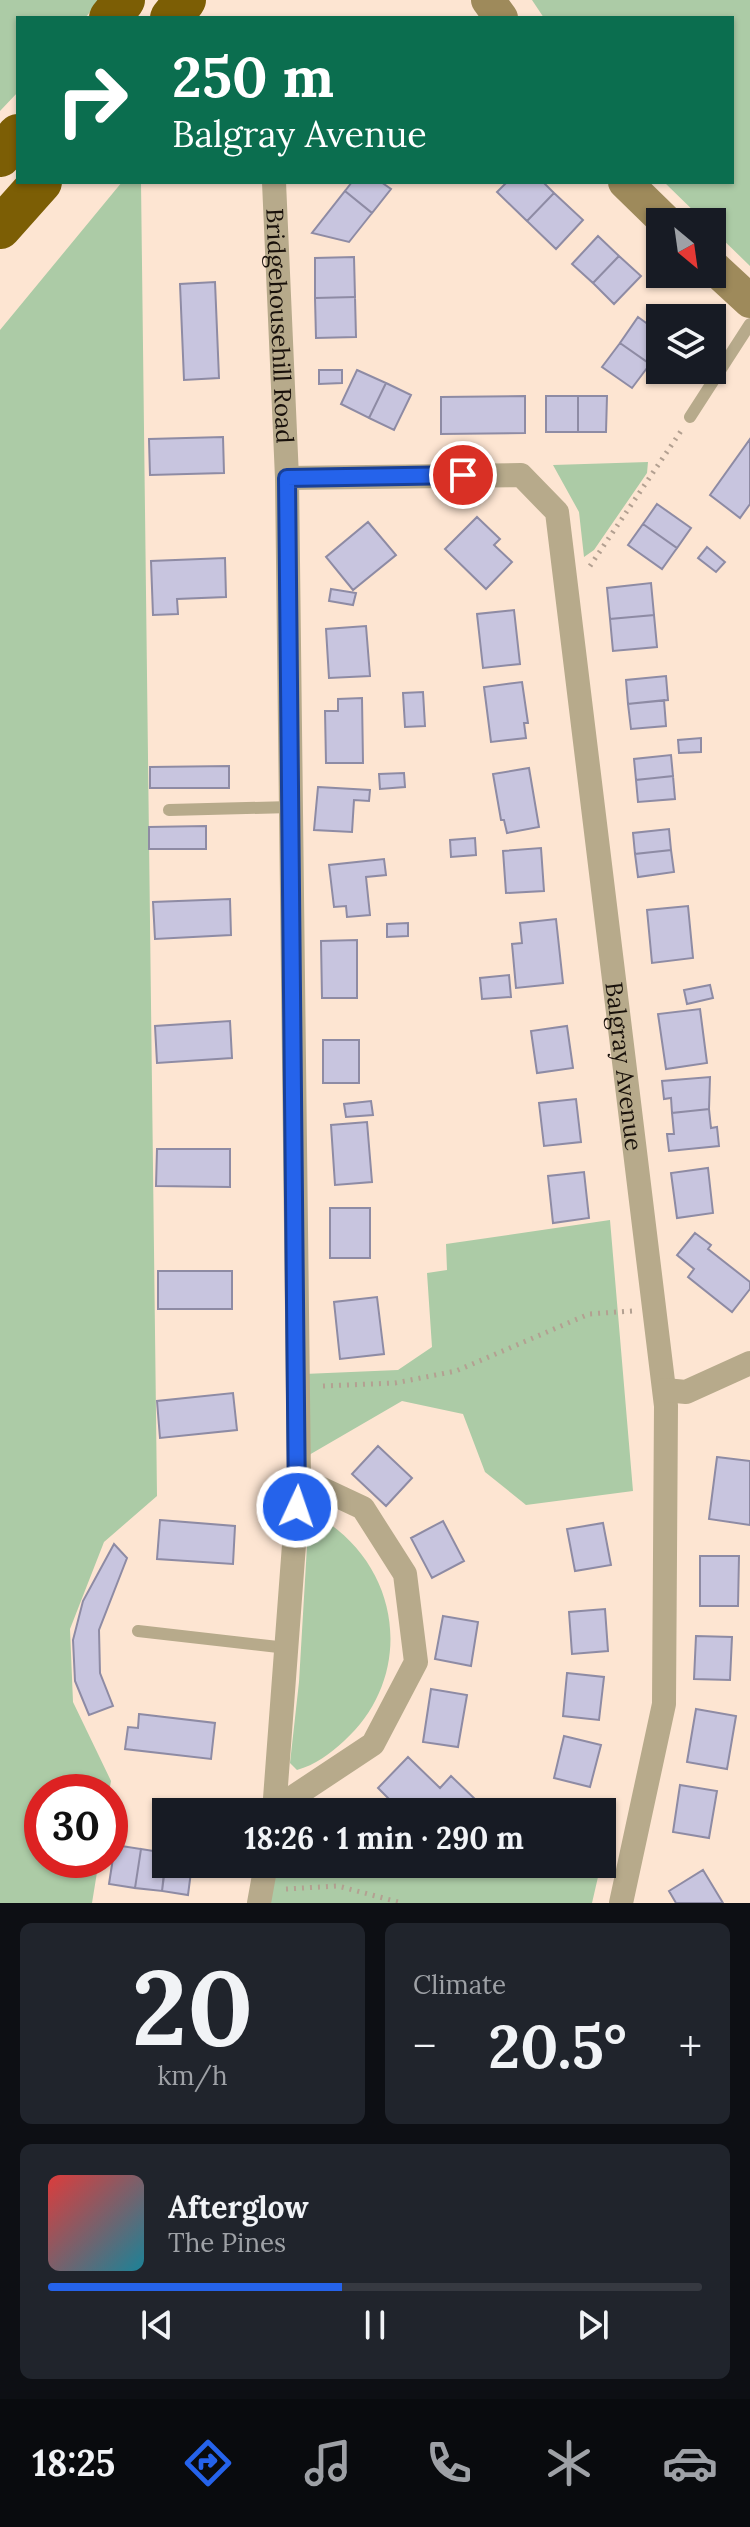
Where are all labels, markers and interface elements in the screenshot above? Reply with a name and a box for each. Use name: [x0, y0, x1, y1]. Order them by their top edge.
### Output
text: 250 m: [172, 41, 334, 112]
icon: right: [40, 48, 144, 152]
text: Balgray Avenue: [172, 111, 427, 157]
street label: Bridgehousehill Road: [260, 208, 301, 444]
north arrow: [646, 208, 726, 288]
map controls: [646, 208, 726, 384]
button: layers: [646, 304, 726, 384]
pin: [429, 441, 497, 509]
icon: arrive: [441, 453, 485, 497]
street label: Balgray Avenue: [599, 980, 650, 1153]
position arrow: [255, 1465, 339, 1549]
speed limit sign: 30: [24, 1774, 128, 1878]
text: 18:26 · 1 min · 290 m: [244, 1819, 524, 1857]
text: 20: [132, 1940, 253, 2073]
text: Climate: [413, 1968, 506, 2001]
text: 20.5°: [488, 2008, 627, 2084]
text: −: [413, 2018, 436, 2074]
text: +: [679, 2018, 702, 2074]
text: km/h: [157, 2059, 228, 2092]
text: Afterglow: [168, 2188, 309, 2226]
text: The Pines: [168, 2226, 286, 2259]
icon: previous: [135, 2303, 179, 2347]
icon: pause: [353, 2303, 397, 2347]
icon: next: [571, 2303, 615, 2347]
icon: directions: [180, 2435, 236, 2491]
icon: music: [300, 2435, 356, 2491]
icon: phone: [421, 2435, 477, 2491]
icon: climate: [541, 2435, 597, 2491]
icon: car: [662, 2435, 718, 2491]
text: 18:25: [32, 2440, 115, 2486]

